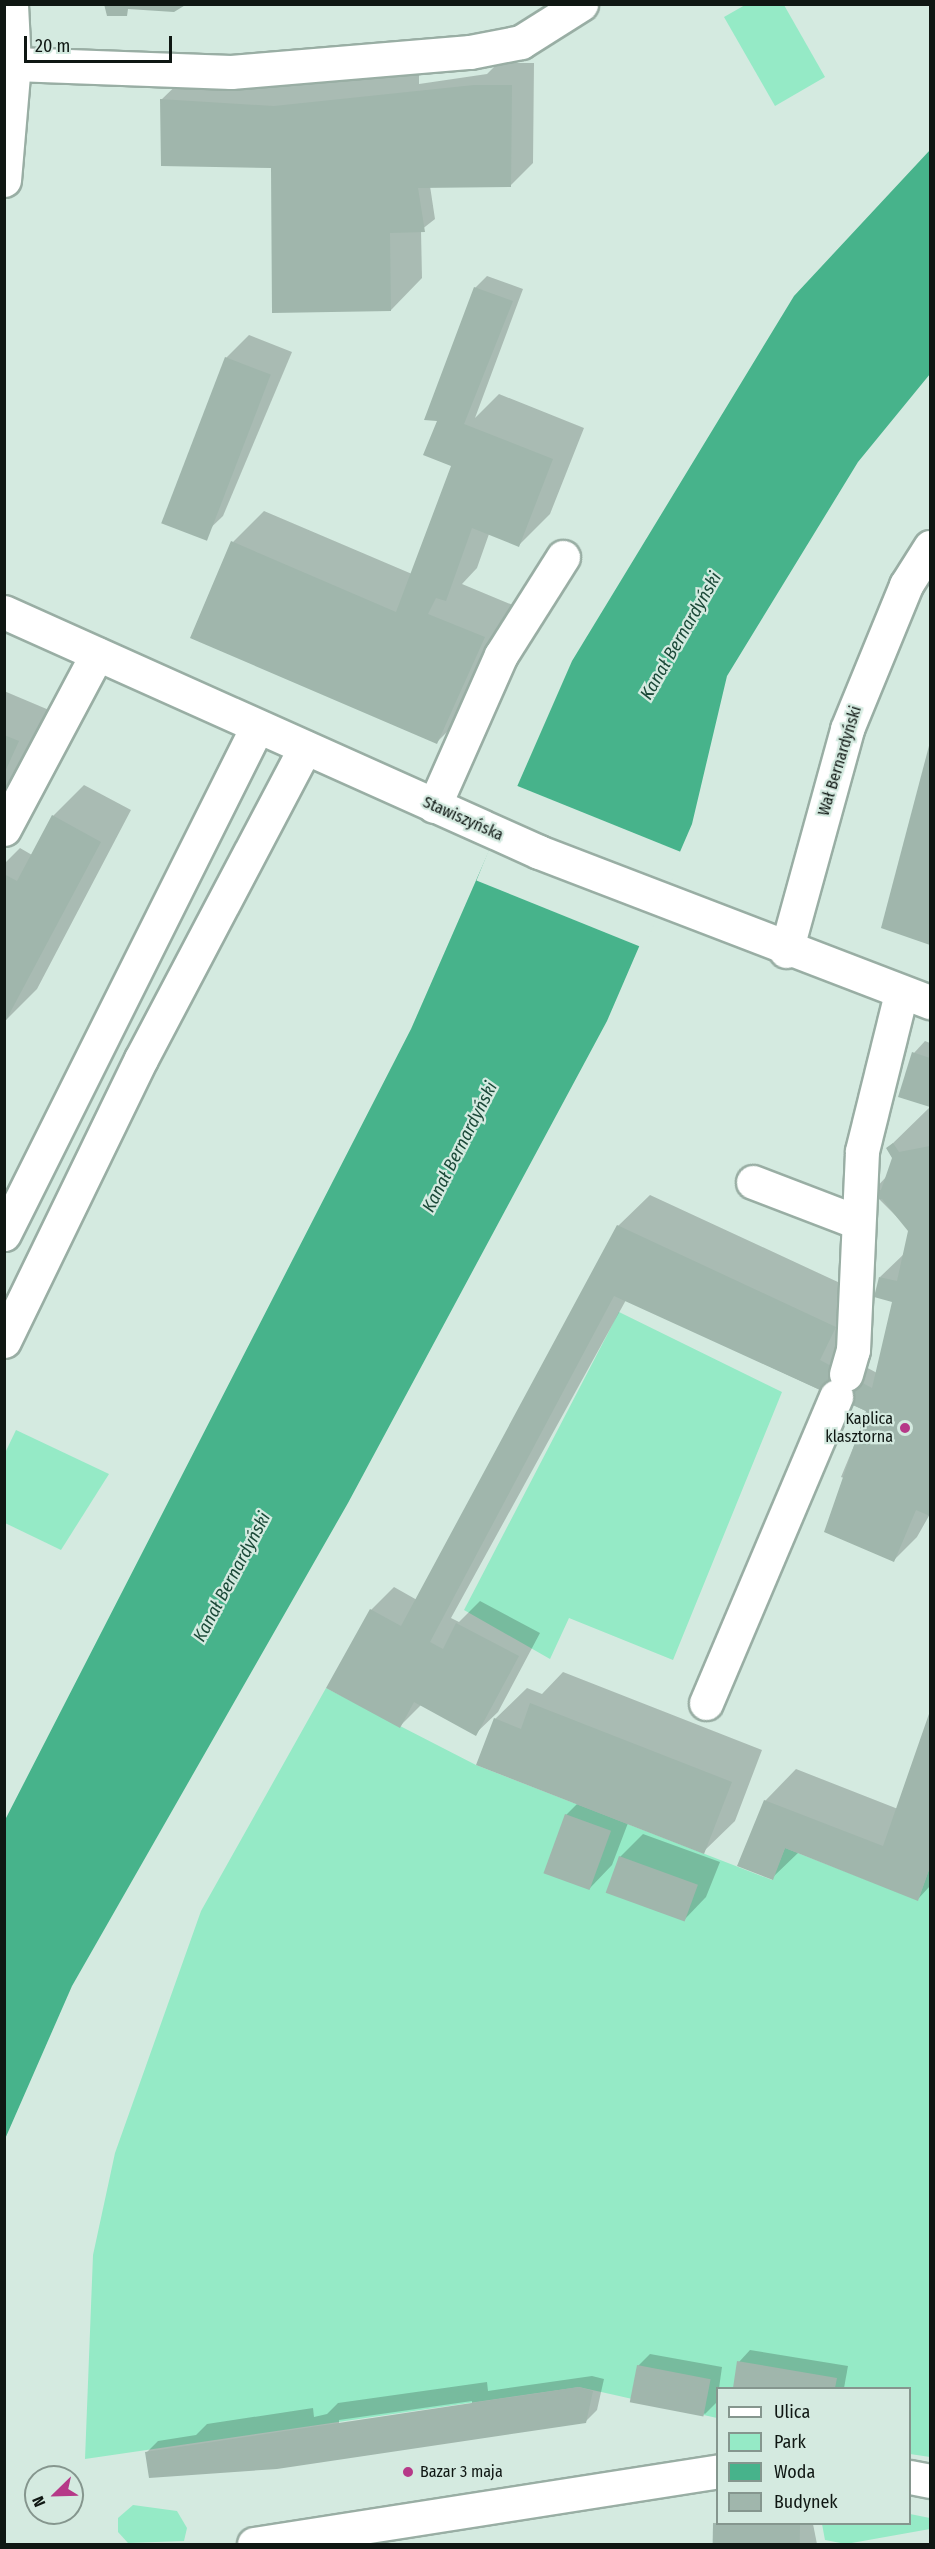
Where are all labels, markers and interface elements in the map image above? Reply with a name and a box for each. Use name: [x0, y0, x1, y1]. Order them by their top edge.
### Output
scale bar: [27, 24, 176, 62]
text: 20 m: [35, 35, 70, 57]
water label: Kanał Bernardyński: [636, 568, 726, 704]
street label: Wał Bernardyński: [814, 704, 866, 818]
street label: Stawiszyńska: [420, 793, 506, 845]
water label: Kanał Bernardyński: [418, 1078, 502, 1216]
place label: Kaplica klasztorna: [825, 1409, 893, 1447]
marker: Kaplica klasztorna: [898, 1421, 912, 1435]
water label: Kanał Bernardyński: [189, 1509, 275, 1645]
legend: [716, 2387, 911, 2525]
text: Ulica: [774, 2401, 810, 2423]
text: Park: [774, 2431, 806, 2453]
text: Woda: [774, 2461, 815, 2483]
place label: Bazar 3 maja: [420, 2462, 503, 2482]
north arrow: [24, 2465, 84, 2525]
marker: Bazar 3 maja: [401, 2465, 415, 2479]
text: Budynek: [774, 2491, 838, 2513]
text: N: [28, 2493, 49, 2510]

